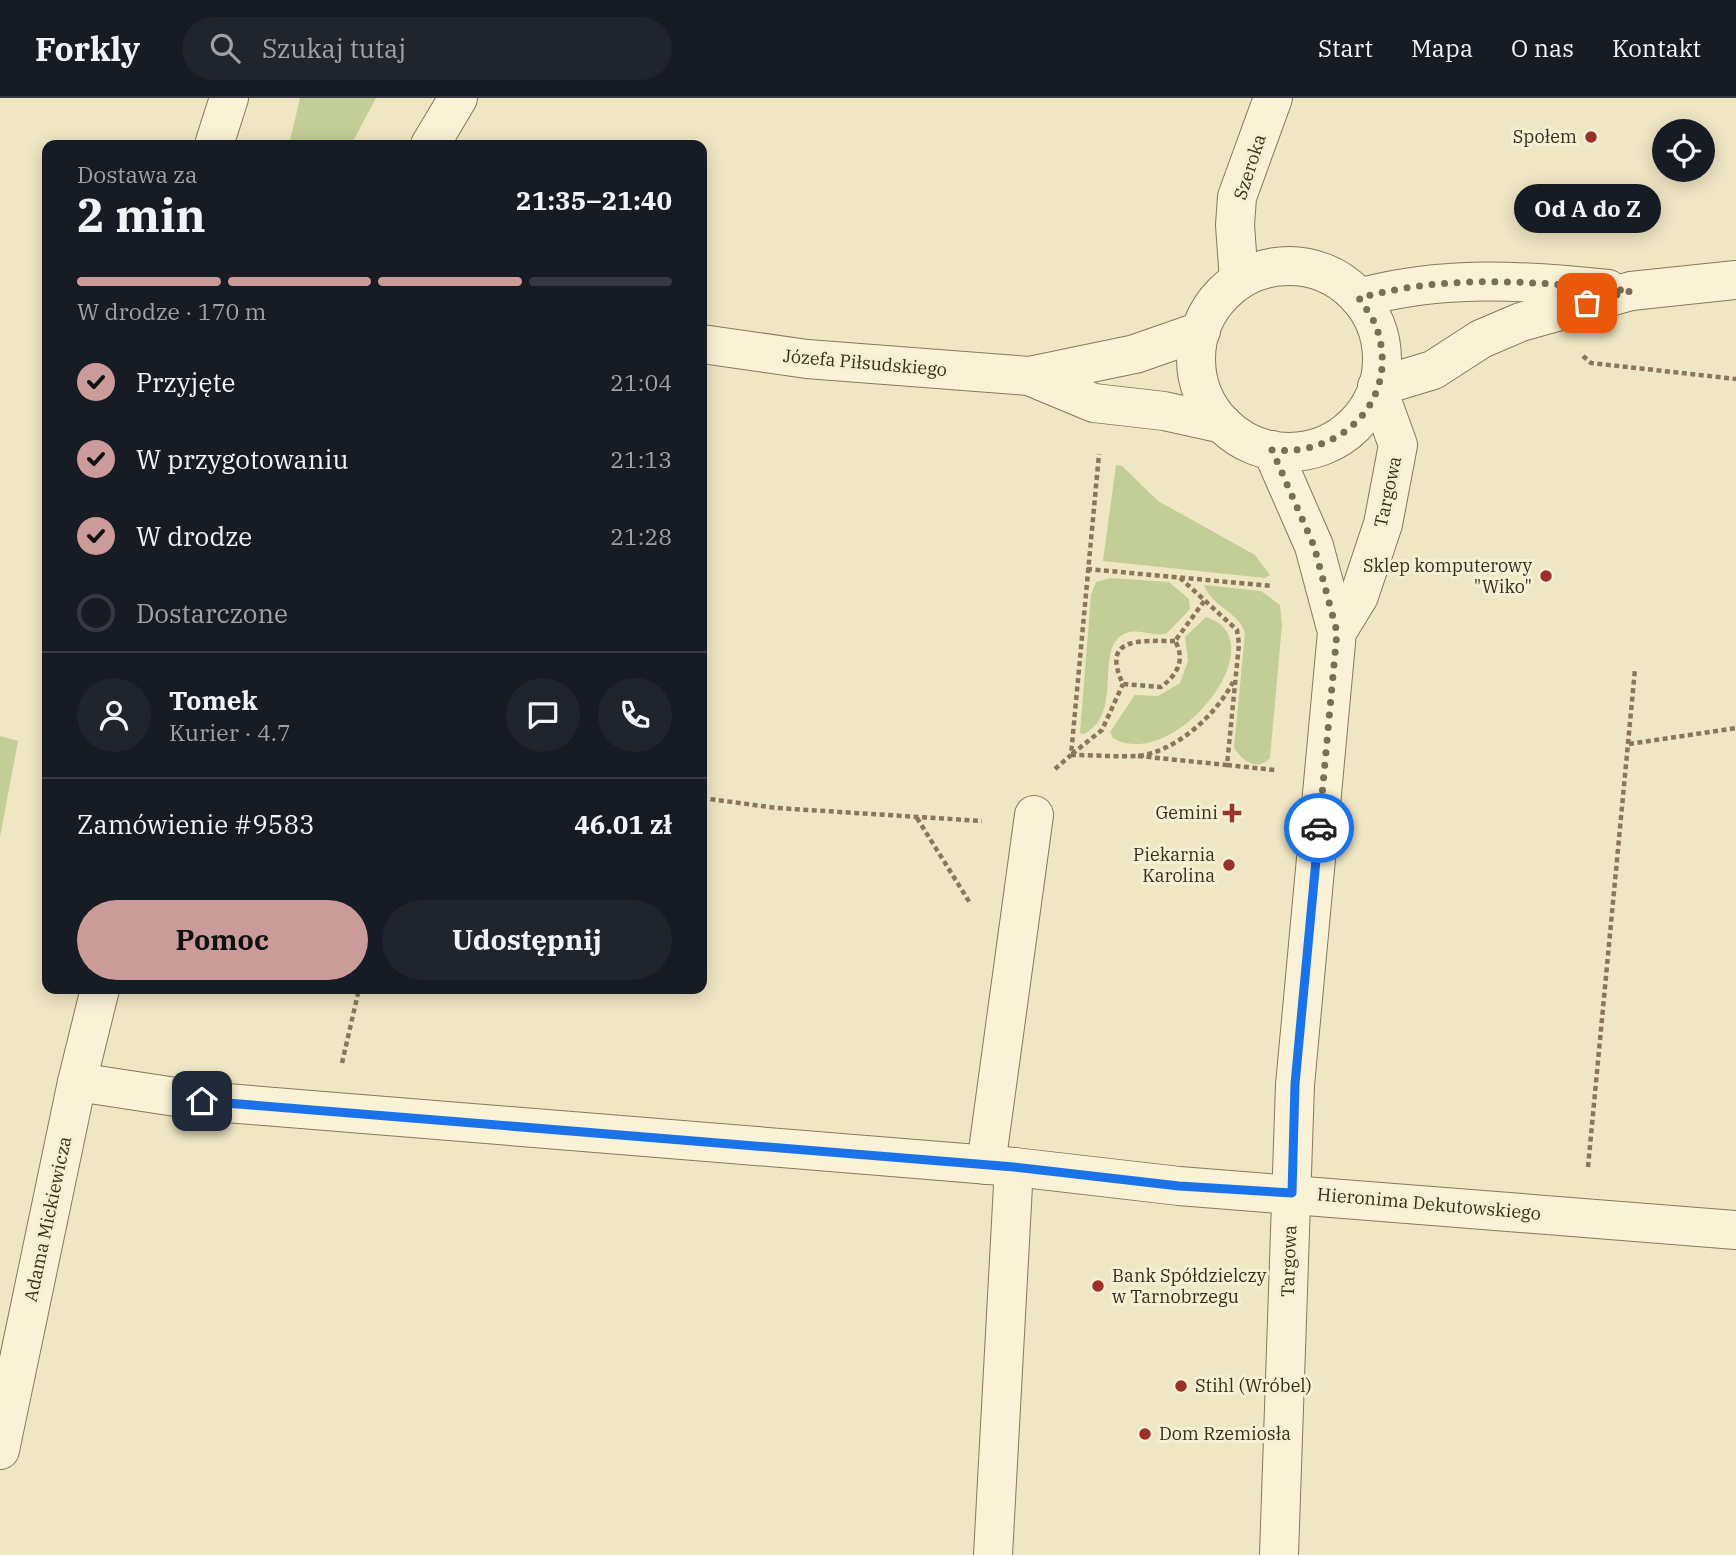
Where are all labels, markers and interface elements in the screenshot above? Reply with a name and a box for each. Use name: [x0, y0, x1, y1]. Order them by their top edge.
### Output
search box: [182, 17, 672, 80]
text: Forkly: [35, 27, 140, 70]
icon: search: [206, 29, 244, 67]
text: Szukaj tutaj: [262, 31, 406, 65]
text: Start: [1318, 32, 1373, 64]
text: Mapa: [1411, 32, 1473, 64]
text: O nas: [1511, 32, 1574, 64]
text: Kontakt: [1612, 32, 1701, 64]
map controls: [1652, 119, 1715, 182]
button: locate: [1652, 119, 1715, 182]
place label: Społem: [1513, 125, 1577, 148]
marker: Społem: [1583, 129, 1599, 145]
street label: Szeroka: [1228, 131, 1271, 202]
text: Dostawa za: [77, 159, 198, 189]
text: 21:35–21:40: [516, 183, 672, 217]
callout: Od A do Z: [1514, 184, 1660, 233]
text: 2 min: [77, 185, 206, 245]
text: Od A do Z: [1534, 193, 1641, 223]
pin: [1557, 273, 1617, 333]
icon: bag: [1568, 284, 1606, 322]
text: W drodze · 170 m: [77, 296, 267, 326]
street label: Józefa Piłsudskiego: [782, 344, 948, 381]
icon: check: [77, 363, 115, 401]
text: Przyjęte: [136, 365, 236, 399]
text: 21:04: [610, 367, 672, 397]
icon: check: [77, 440, 115, 478]
text: W przygotowaniu: [136, 442, 349, 476]
text: 21:13: [610, 444, 672, 474]
street label: Targowa: [1369, 454, 1406, 530]
icon: check: [77, 517, 115, 555]
text: W drodze: [136, 519, 252, 553]
text: 21:28: [610, 521, 672, 551]
place label: Sklep komputerowy "Wiko": [1363, 554, 1532, 598]
marker: Sklep komputerowy "Wiko": [1538, 568, 1554, 584]
text: Dostarczone: [136, 596, 288, 630]
button: person: [77, 678, 151, 752]
button: chat: [506, 678, 580, 752]
button: phone: [598, 678, 672, 752]
text: Tomek: [169, 683, 258, 717]
text: Kurier · 4.7: [169, 717, 291, 747]
courier: [1284, 793, 1354, 863]
place label: Gemini: [1155, 801, 1218, 824]
marker: Gemini: [1224, 805, 1240, 821]
text: Zamówienie #9583: [77, 807, 315, 841]
text: 46.01 zł: [574, 807, 672, 841]
icon: car: [1300, 809, 1338, 847]
place label: Piekarnia Karolina: [1133, 843, 1215, 887]
marker: Piekarnia Karolina: [1221, 857, 1237, 873]
button: Pomoc: [77, 900, 368, 980]
button: Udostępnij: [382, 900, 672, 980]
pin: [172, 1071, 232, 1131]
icon: home: [183, 1082, 221, 1120]
street label: Adama Mickiewicza: [19, 1134, 76, 1304]
street label: Hieronima Dekutowskiego: [1316, 1182, 1542, 1225]
street label: Targowa: [1276, 1224, 1301, 1297]
place label: Bank Spółdzielczy w Tarnobrzegu: [1112, 1264, 1267, 1308]
marker: Bank Spółdzielczy w Tarnobrzegu: [1090, 1278, 1106, 1294]
place label: Stihl (Wróbel): [1195, 1374, 1312, 1397]
marker: Stihl (Wróbel): [1173, 1378, 1189, 1394]
place label: Dom Rzemiosła: [1159, 1422, 1291, 1445]
marker: Dom Rzemiosła: [1137, 1426, 1153, 1442]

